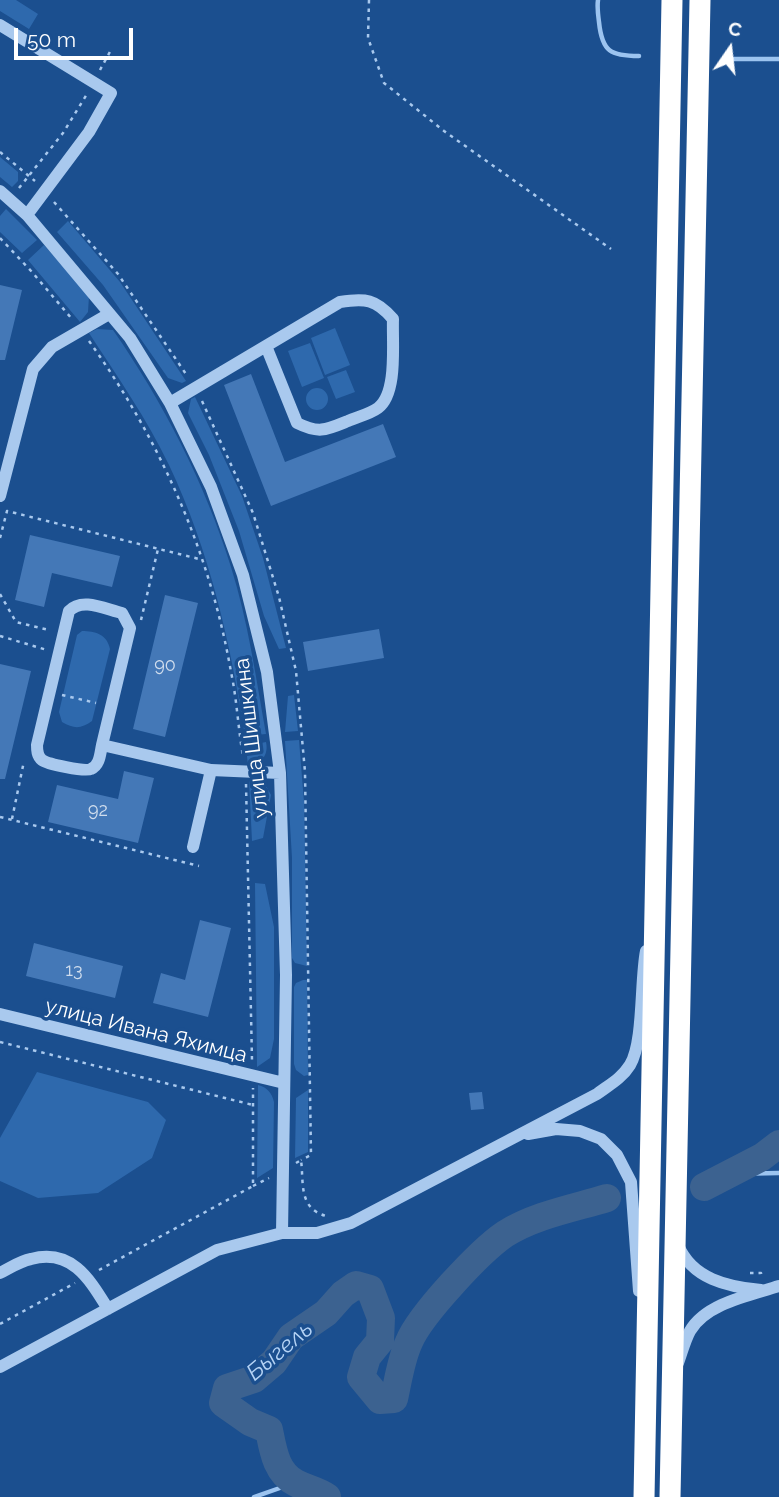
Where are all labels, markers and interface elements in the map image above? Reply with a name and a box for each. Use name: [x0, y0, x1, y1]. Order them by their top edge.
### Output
scale bar: [18, 14, 136, 58]
north arrow: [695, 14, 765, 84]
text: С: [726, 16, 744, 41]
text: 50 m: [27, 27, 76, 52]
house number: 90: [154, 655, 176, 677]
street label: улица Шишкина: [230, 657, 274, 819]
house number: 92: [88, 800, 108, 822]
house number: 13: [65, 960, 83, 982]
street label: улица Ивана Яхимца: [42, 994, 250, 1068]
water label: Быгель: [241, 1315, 319, 1387]

